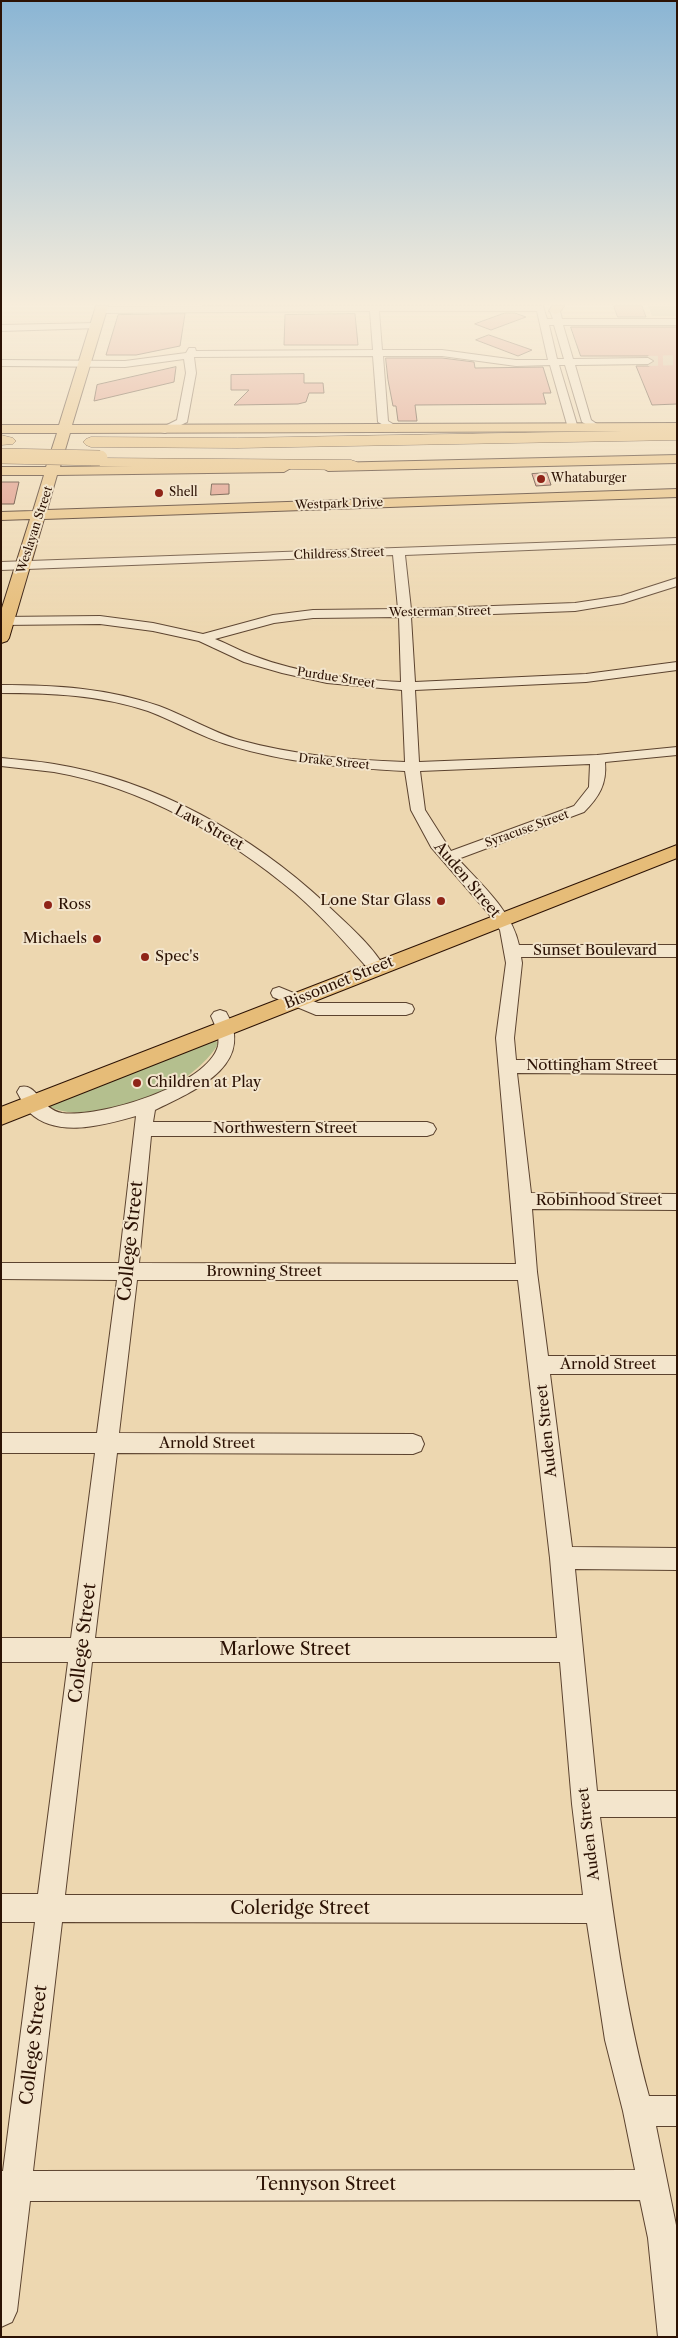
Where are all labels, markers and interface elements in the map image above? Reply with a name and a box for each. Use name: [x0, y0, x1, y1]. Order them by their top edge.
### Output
place label: Whataburger: [551, 472, 627, 486]
marker: Whataburger: [535, 473, 547, 485]
street label: Weslayan Street: [14, 484, 56, 576]
place label: Shell: [169, 486, 198, 500]
marker: Shell: [153, 487, 165, 499]
street label: Westpark Drive: [295, 495, 383, 513]
street label: Childress Street: [293, 545, 385, 563]
street label: Westerman Street: [389, 604, 491, 620]
street label: Purdue Street: [296, 665, 376, 691]
street label: Drake Street: [298, 751, 370, 773]
street label: Law Street: [171, 802, 247, 854]
street label: Syracuse Street: [483, 807, 571, 851]
street label: Auden Street: [430, 838, 504, 922]
place label: Lone Star Glass: [320, 892, 431, 910]
marker: Lone Star Glass: [435, 895, 447, 907]
place label: Ross: [58, 896, 91, 914]
marker: Ross: [42, 899, 54, 911]
place label: Michaels: [23, 930, 87, 948]
marker: Michaels: [91, 933, 103, 945]
street label: Sunset Boulevard: [533, 942, 657, 960]
place label: Spec's: [155, 948, 199, 966]
marker: Spec's: [139, 951, 151, 963]
street label: Bissonnet Street: [282, 953, 396, 1013]
street label: Nottingham Street: [526, 1057, 658, 1075]
place label: Children at Play: [147, 1074, 261, 1092]
marker: Children at Play: [131, 1077, 143, 1089]
street label: Northwestern Street: [213, 1120, 357, 1138]
street label: College Street: [114, 1180, 148, 1302]
street label: Robinhood Street: [536, 1192, 662, 1210]
street label: Browning Street: [206, 1263, 322, 1281]
street label: Arnold Street: [560, 1356, 656, 1374]
street label: Auden Street: [533, 1384, 561, 1478]
street label: Arnold Street: [159, 1435, 255, 1453]
street label: College Street: [65, 1582, 101, 1704]
street label: Marlowe Street: [219, 1639, 351, 1661]
street label: Auden Street: [574, 1786, 604, 1882]
street label: Coleridge Street: [230, 1898, 370, 1920]
street label: College Street: [16, 1984, 52, 2106]
street label: Tennyson Street: [256, 2174, 396, 2196]

